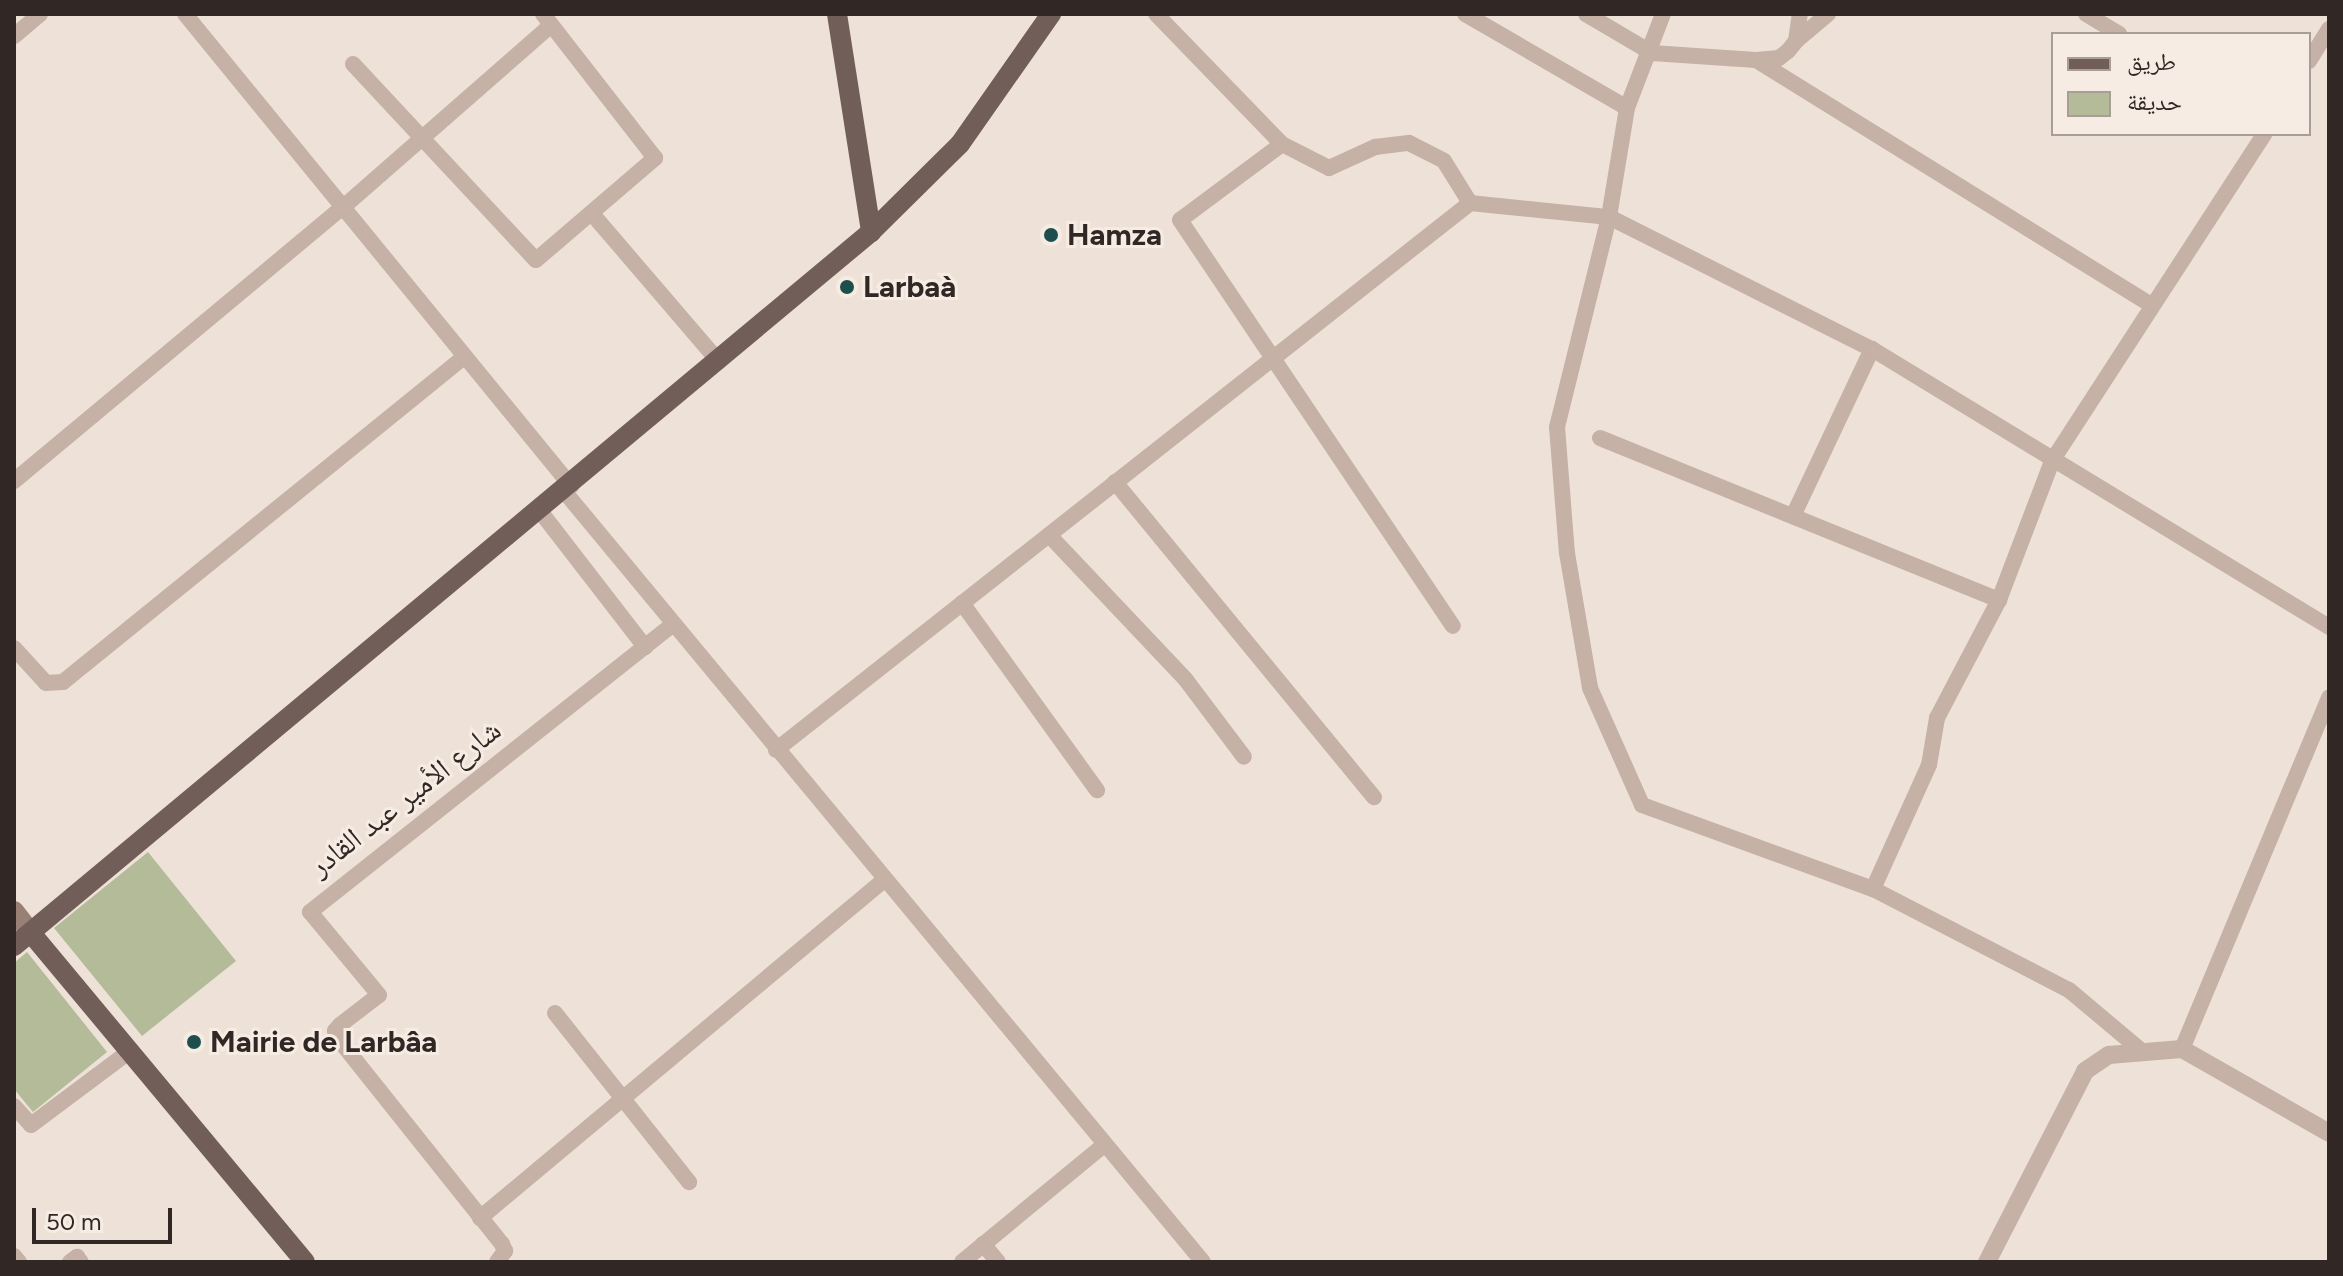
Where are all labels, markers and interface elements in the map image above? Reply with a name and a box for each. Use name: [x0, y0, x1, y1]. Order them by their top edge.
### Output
legend: [2051, 32, 2311, 136]
text: طريق: [2127, 47, 2176, 76]
text: حديقة: [2127, 87, 2182, 116]
place label: Hamza: [1067, 217, 1162, 253]
marker: Hamza: [1042, 226, 1060, 244]
place label: Larbaà: [863, 269, 956, 305]
marker: Larbaà: [838, 278, 856, 296]
street label: شارع الأمير عبد القادر: [302, 712, 508, 884]
place label: Mairie de Larbâa: [210, 1024, 437, 1060]
marker: Mairie de Larbâa: [185, 1033, 203, 1051]
scale bar: [36, 1192, 176, 1242]
text: 50 m: [46, 1207, 102, 1236]

